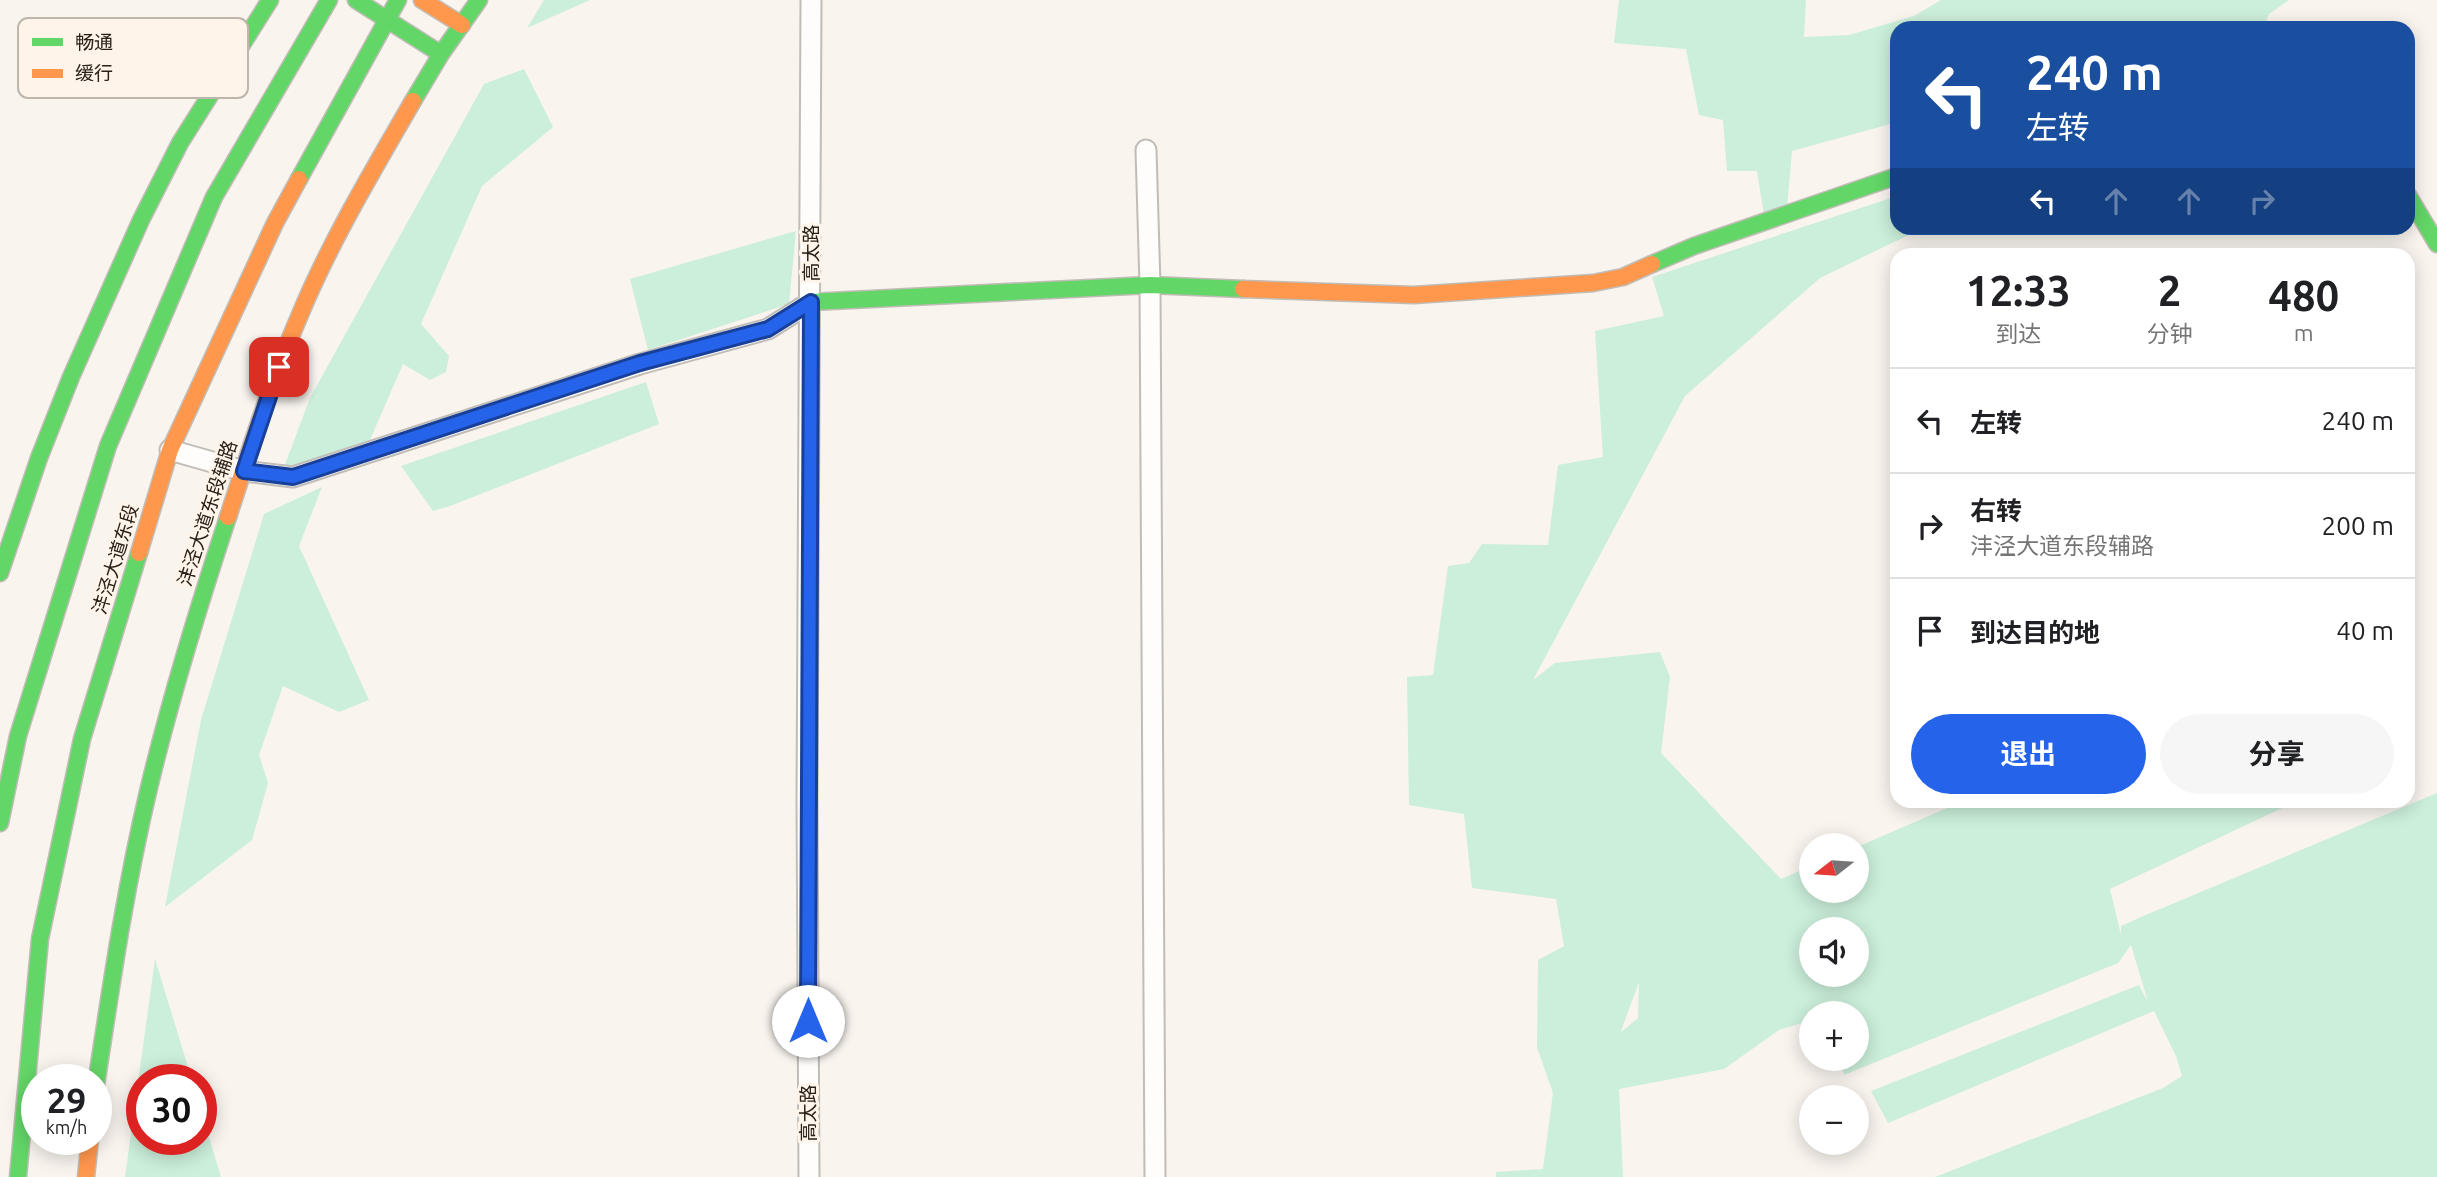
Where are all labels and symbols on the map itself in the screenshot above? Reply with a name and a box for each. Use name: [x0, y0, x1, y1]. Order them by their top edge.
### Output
legend: [18, 18, 248, 98]
text: 畅通: [75, 31, 113, 53]
text: 缓行: [75, 62, 113, 84]
street label: 高太路: [800, 224, 822, 282]
pin: [249, 337, 309, 397]
street label: 沣泾大道东段辅路: [173, 437, 241, 589]
street label: 沣泾大道东段: [88, 501, 142, 617]
north arrow: [1799, 833, 1869, 903]
position arrow: [771, 984, 845, 1058]
speed limit sign: 30: [126, 1064, 217, 1155]
street label: 高太路: [797, 1084, 819, 1142]

